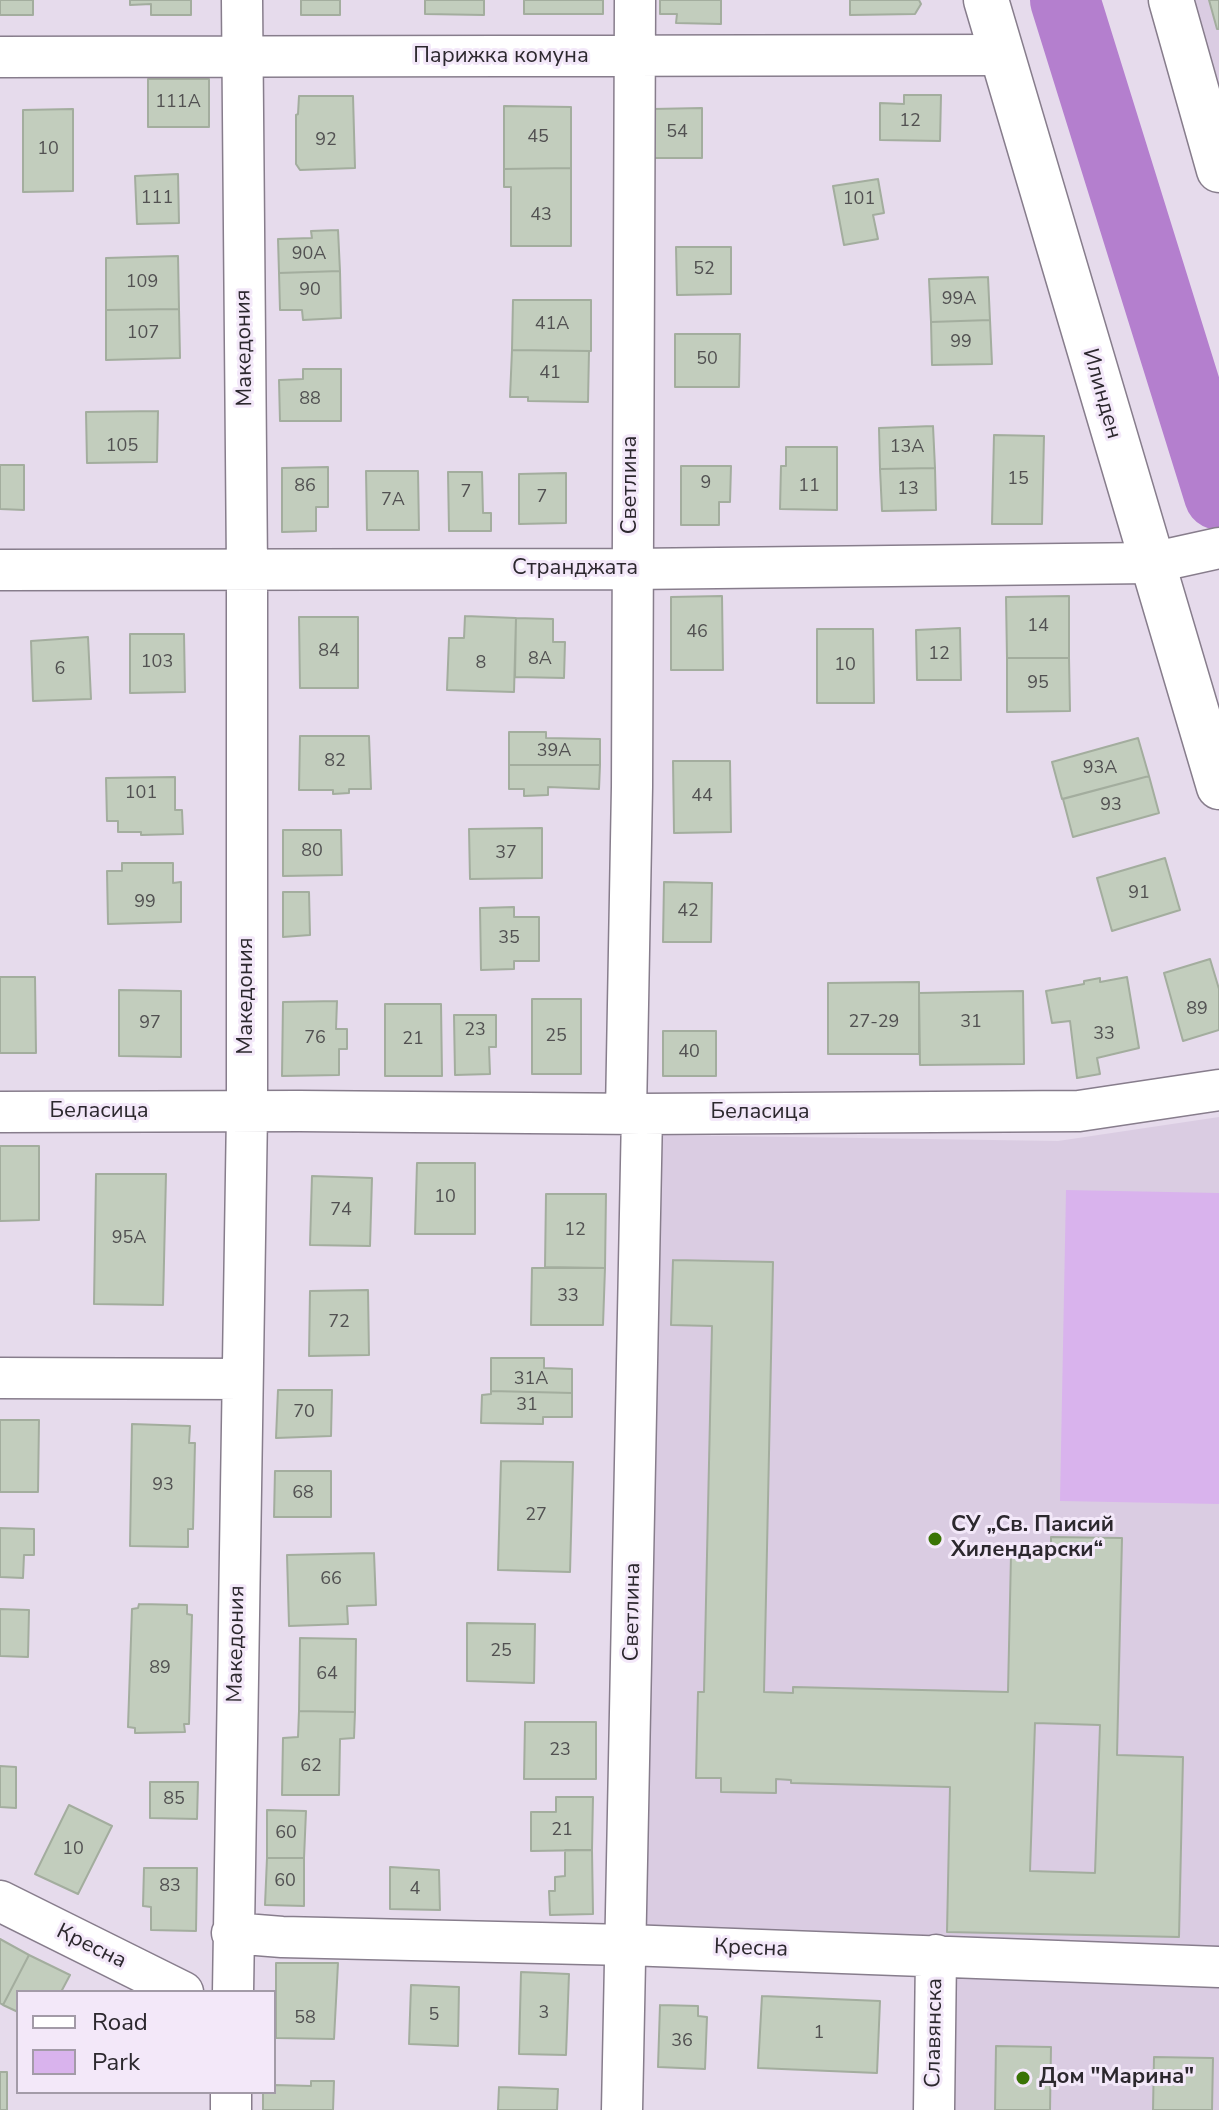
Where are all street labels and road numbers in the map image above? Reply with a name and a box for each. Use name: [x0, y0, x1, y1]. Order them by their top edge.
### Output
street label: Парижка комуна: [413, 44, 589, 70]
street label: Македония: [231, 289, 259, 407]
street label: Илинден: [1076, 346, 1126, 442]
street label: Светлина: [618, 436, 644, 534]
street label: Странджата: [512, 556, 638, 582]
street label: Македония: [234, 937, 260, 1055]
street label: Беласица: [49, 1099, 149, 1125]
street label: Беласица: [710, 1100, 810, 1126]
street label: Светлина: [619, 1562, 647, 1662]
street label: Македония: [223, 1585, 251, 1703]
street label: Кресна: [52, 1919, 130, 1975]
street label: Кресна: [713, 1935, 789, 1963]
street label: Славянска: [921, 1978, 949, 2088]

